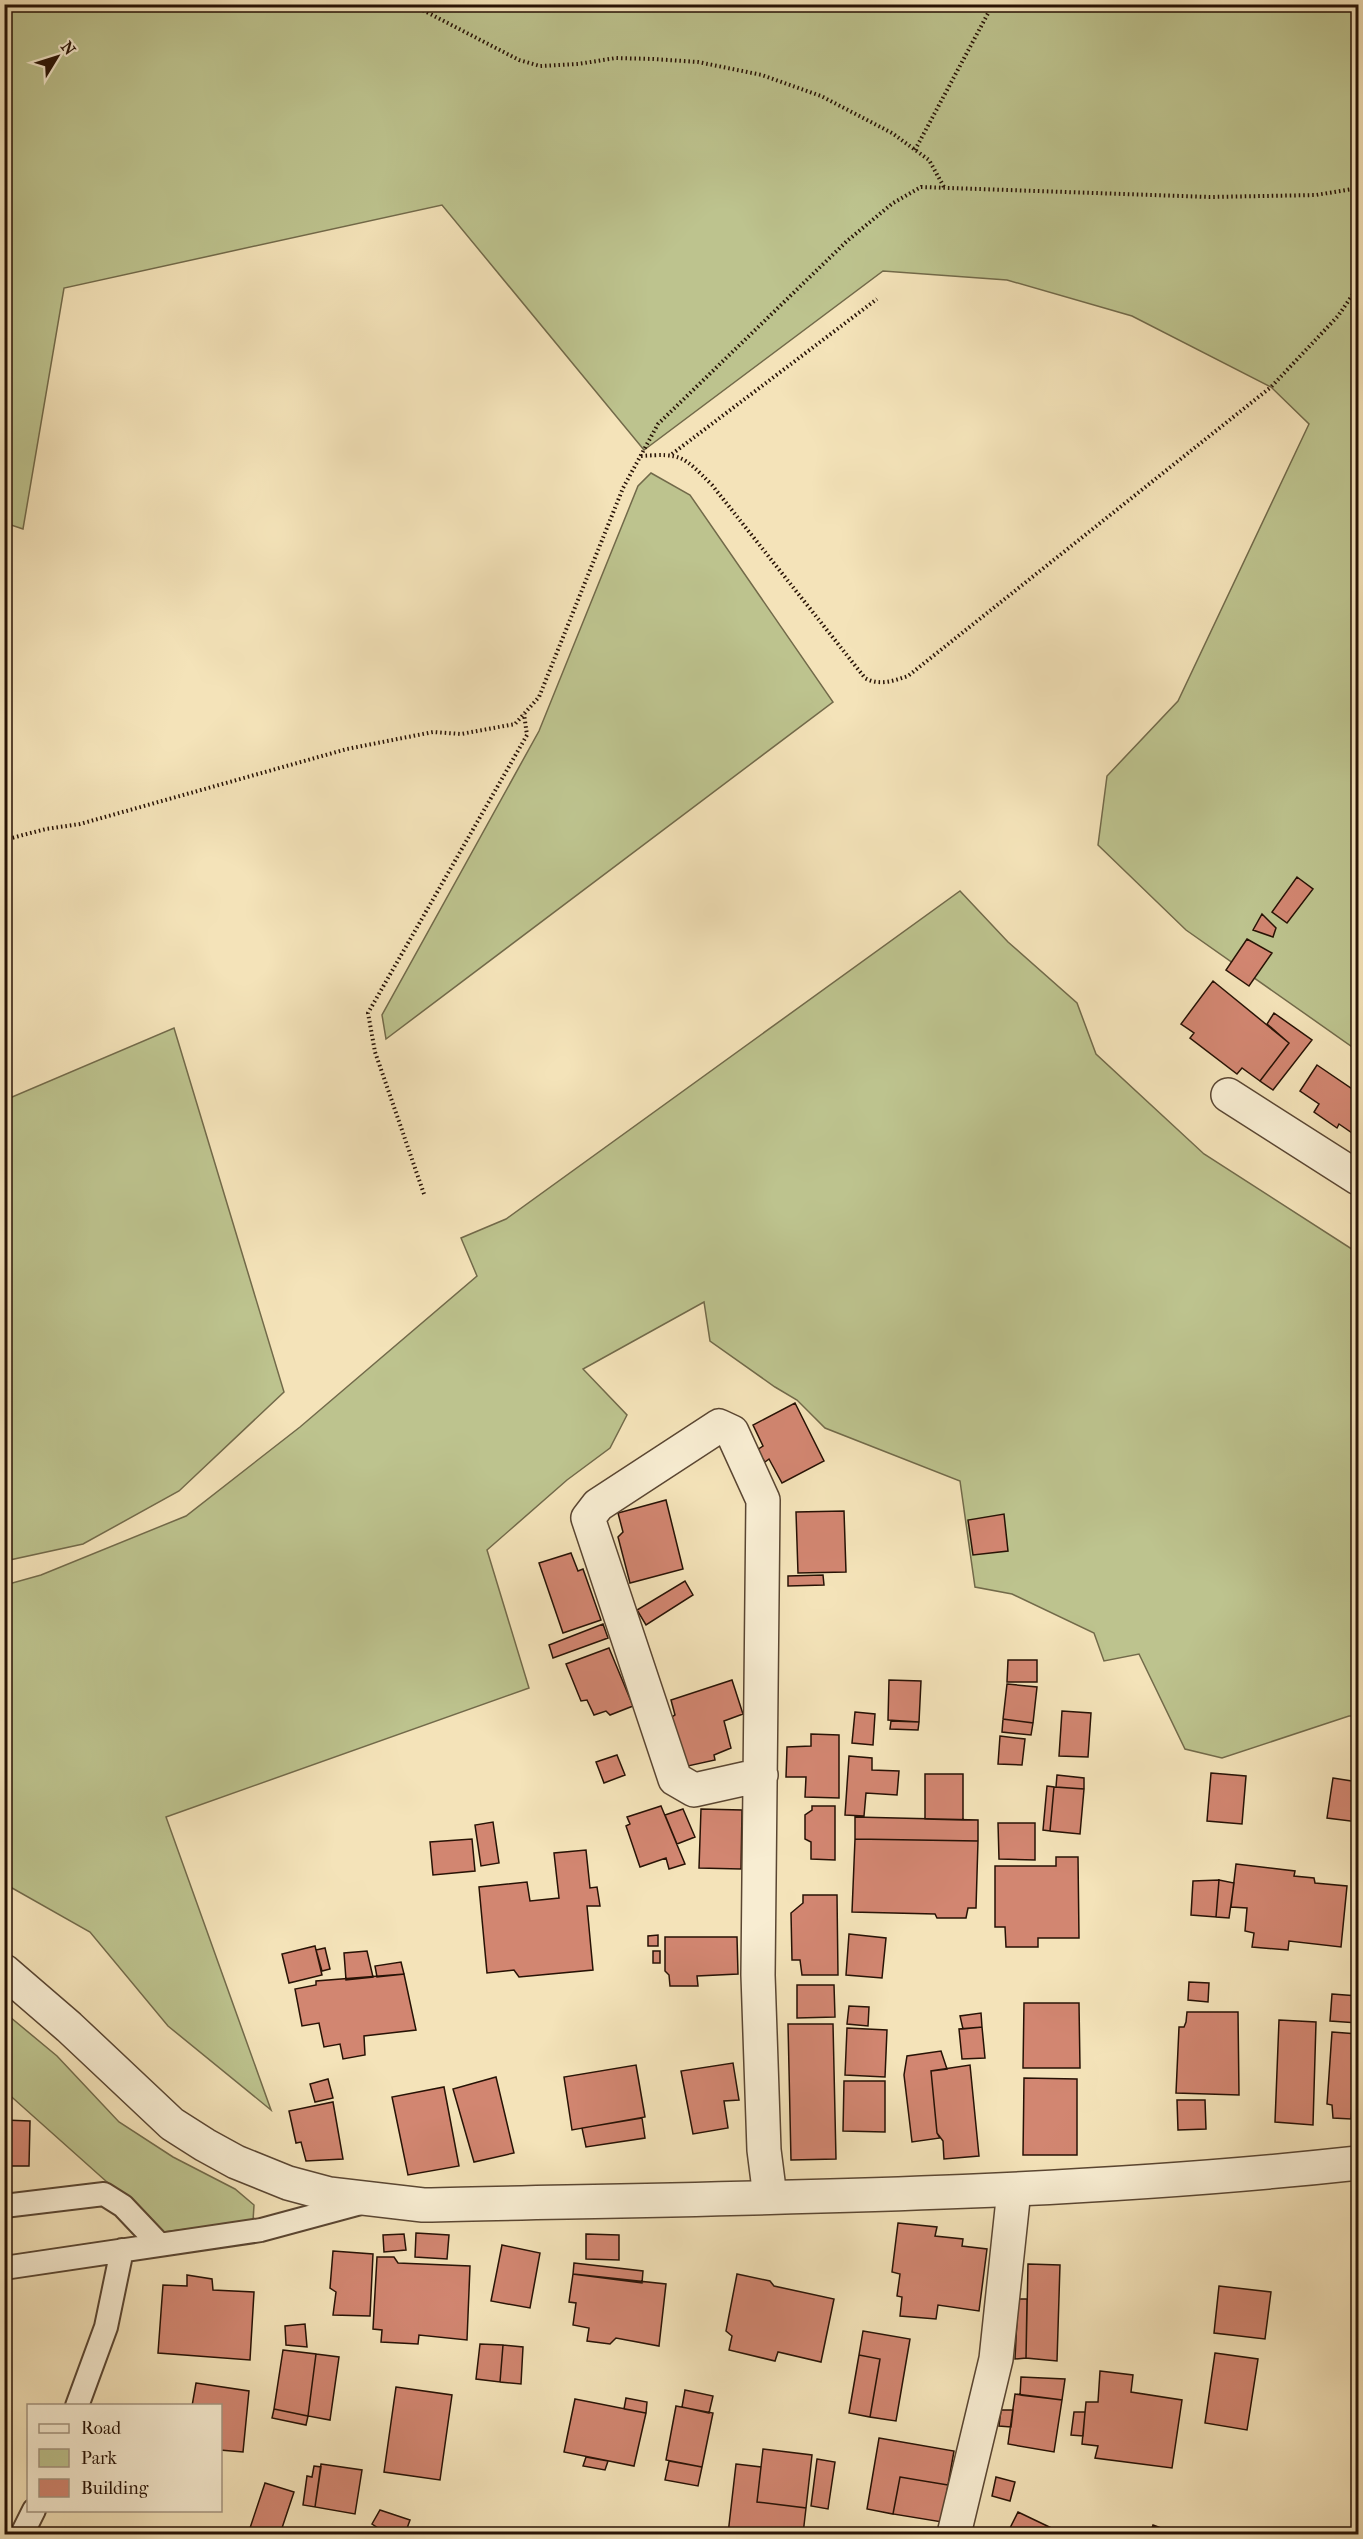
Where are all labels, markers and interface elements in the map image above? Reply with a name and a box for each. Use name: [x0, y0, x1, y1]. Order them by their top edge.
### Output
north arrow: [27, 27, 87, 87]
text: N: [57, 37, 80, 59]
legend: [27, 2404, 222, 2512]
text: Road: [81, 2418, 121, 2439]
text: Park: [81, 2448, 118, 2469]
text: Building: [81, 2478, 149, 2499]

